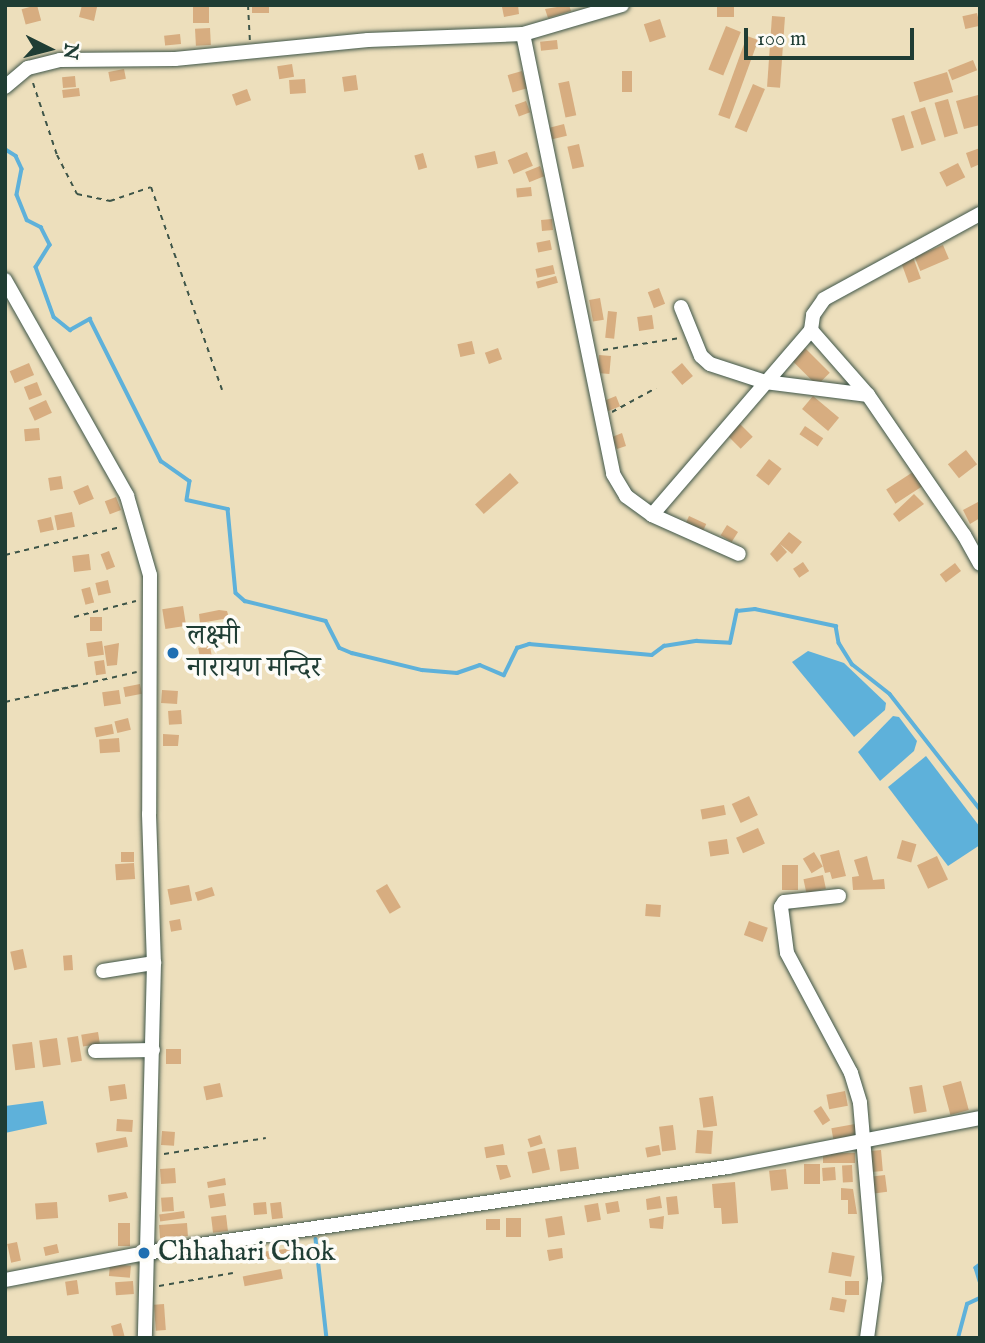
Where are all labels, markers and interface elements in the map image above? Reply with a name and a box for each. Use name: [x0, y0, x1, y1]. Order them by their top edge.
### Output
north arrow: [14, 14, 84, 84]
scale bar: [747, 14, 917, 58]
text: 100 m: [757, 26, 806, 53]
text: N: [57, 42, 83, 61]
place label: लक्ष्मी नारायण मन्दिर: [187, 620, 321, 686]
marker: लक्ष्मी नारायण मन्दिर: [165, 645, 181, 661]
place label: Chhahari Chok: [158, 1236, 336, 1270]
marker: Chhahari Chok: [136, 1245, 152, 1261]

